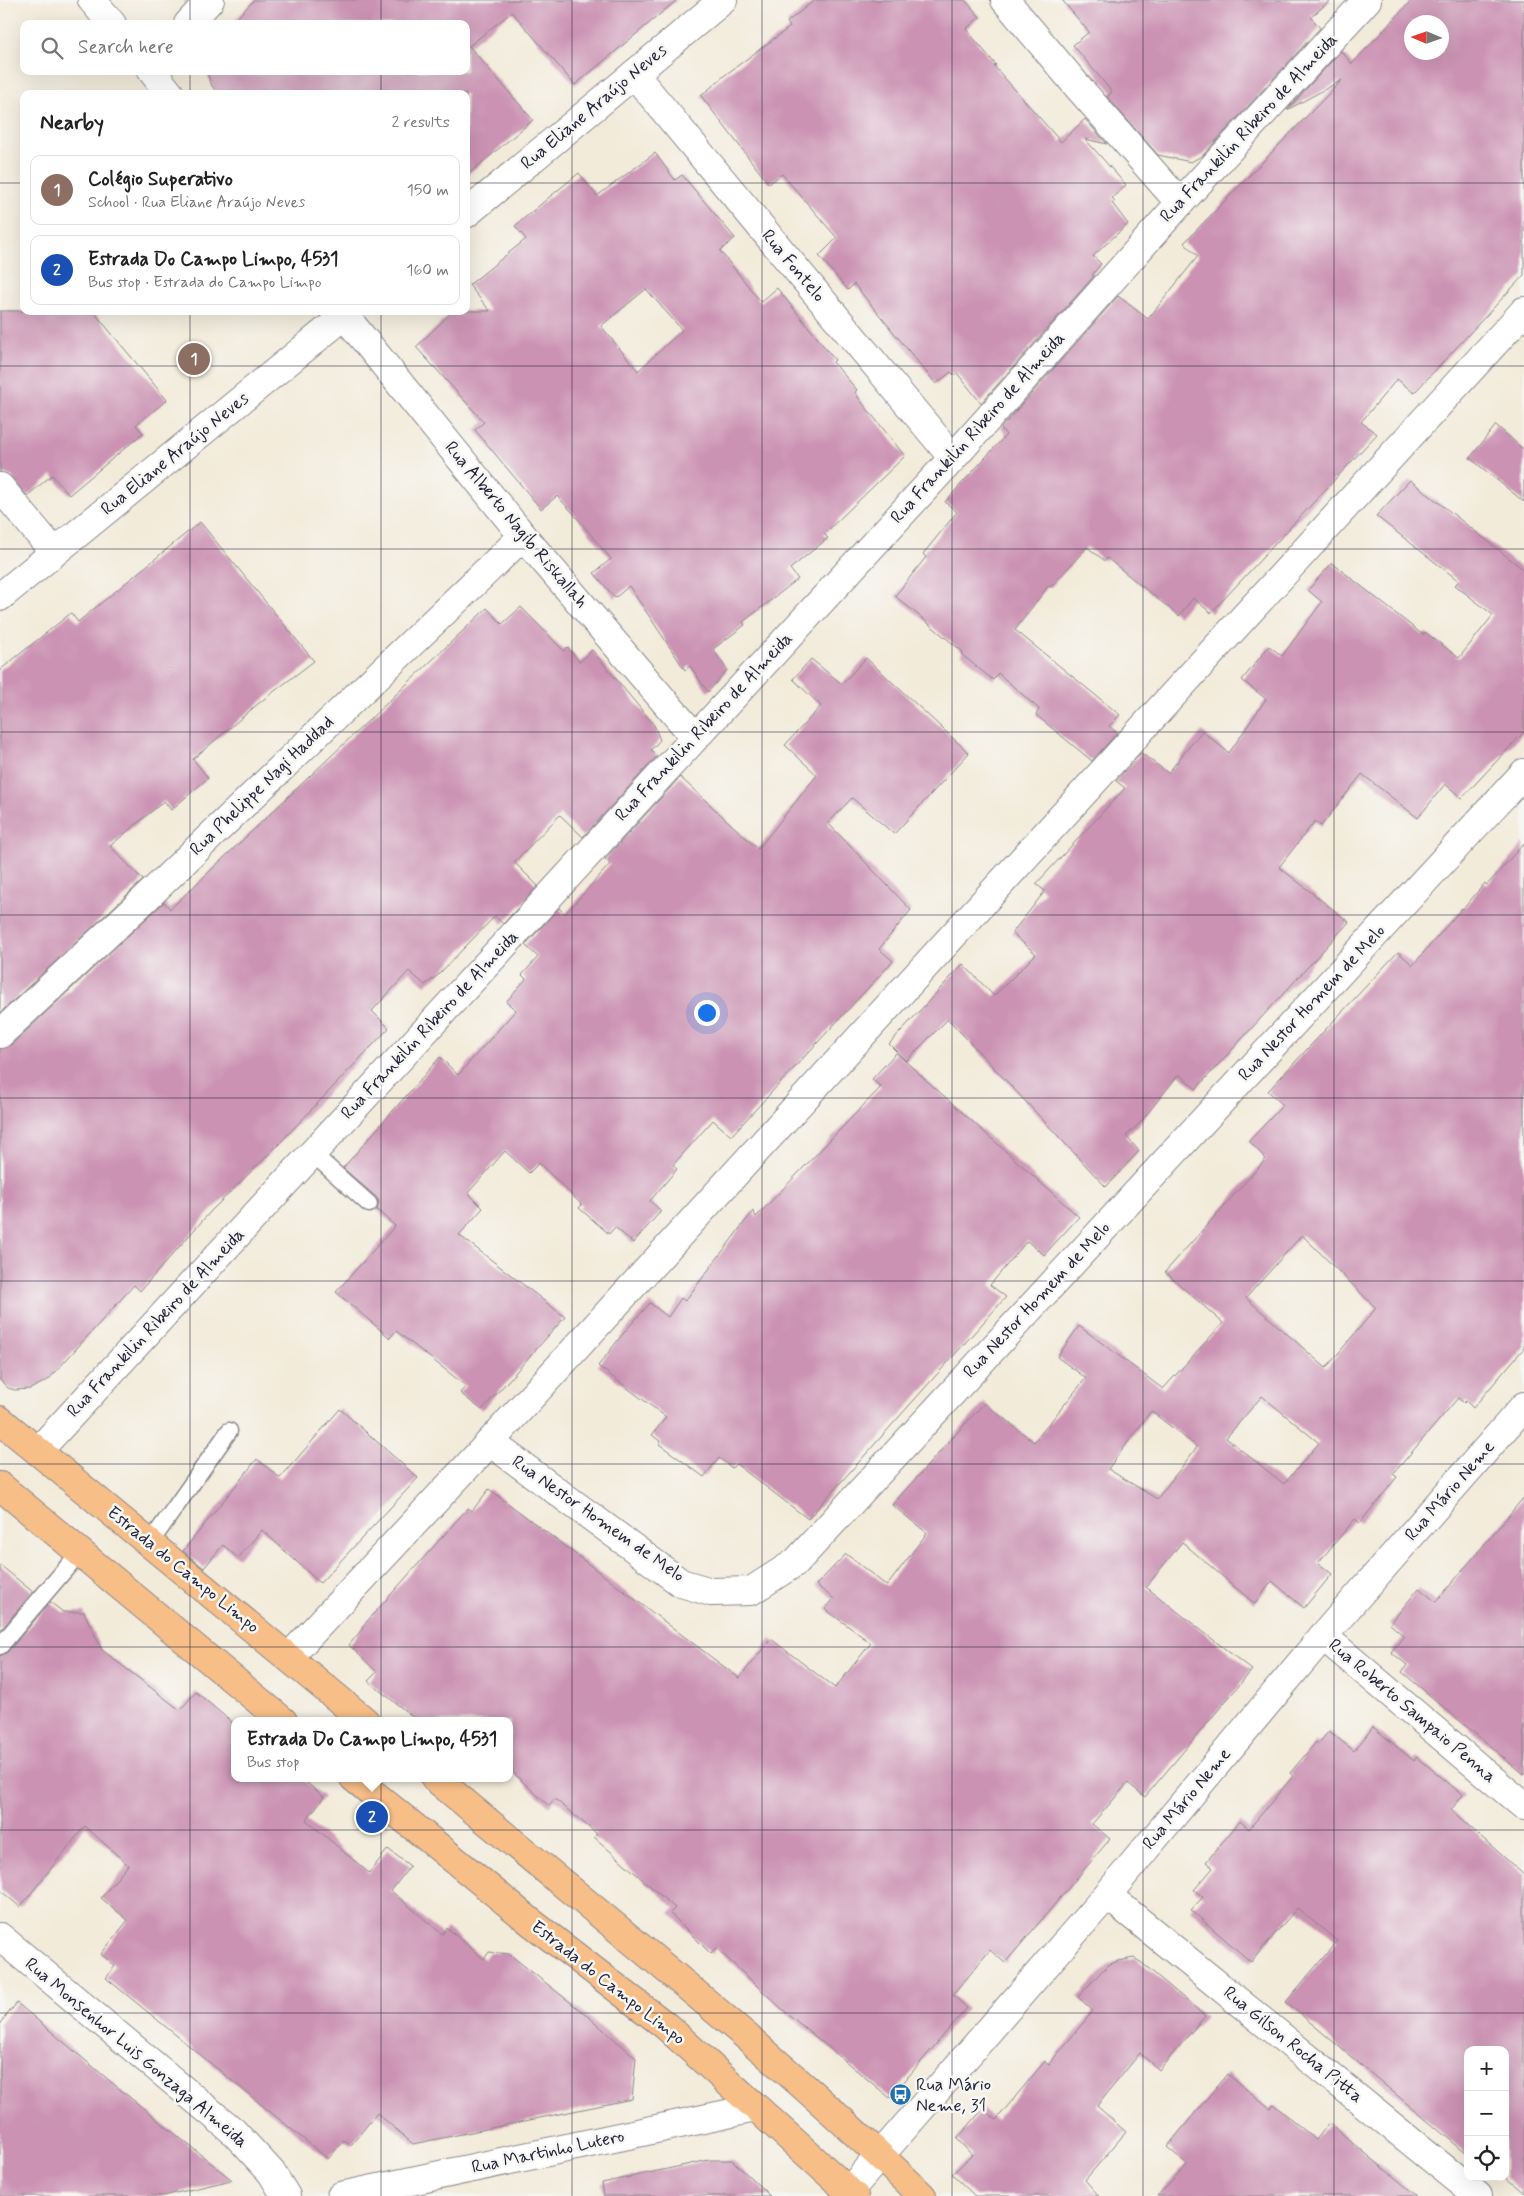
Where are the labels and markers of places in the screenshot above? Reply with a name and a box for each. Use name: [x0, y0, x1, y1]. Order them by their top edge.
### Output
pin: 1: [178, 340, 210, 378]
pin: 2: [356, 1798, 388, 1836]
place label: Rua Mário Neme, 31: [916, 2073, 991, 2118]
bus stop icon: Rua Mário Neme, 31: [888, 2083, 912, 2107]

